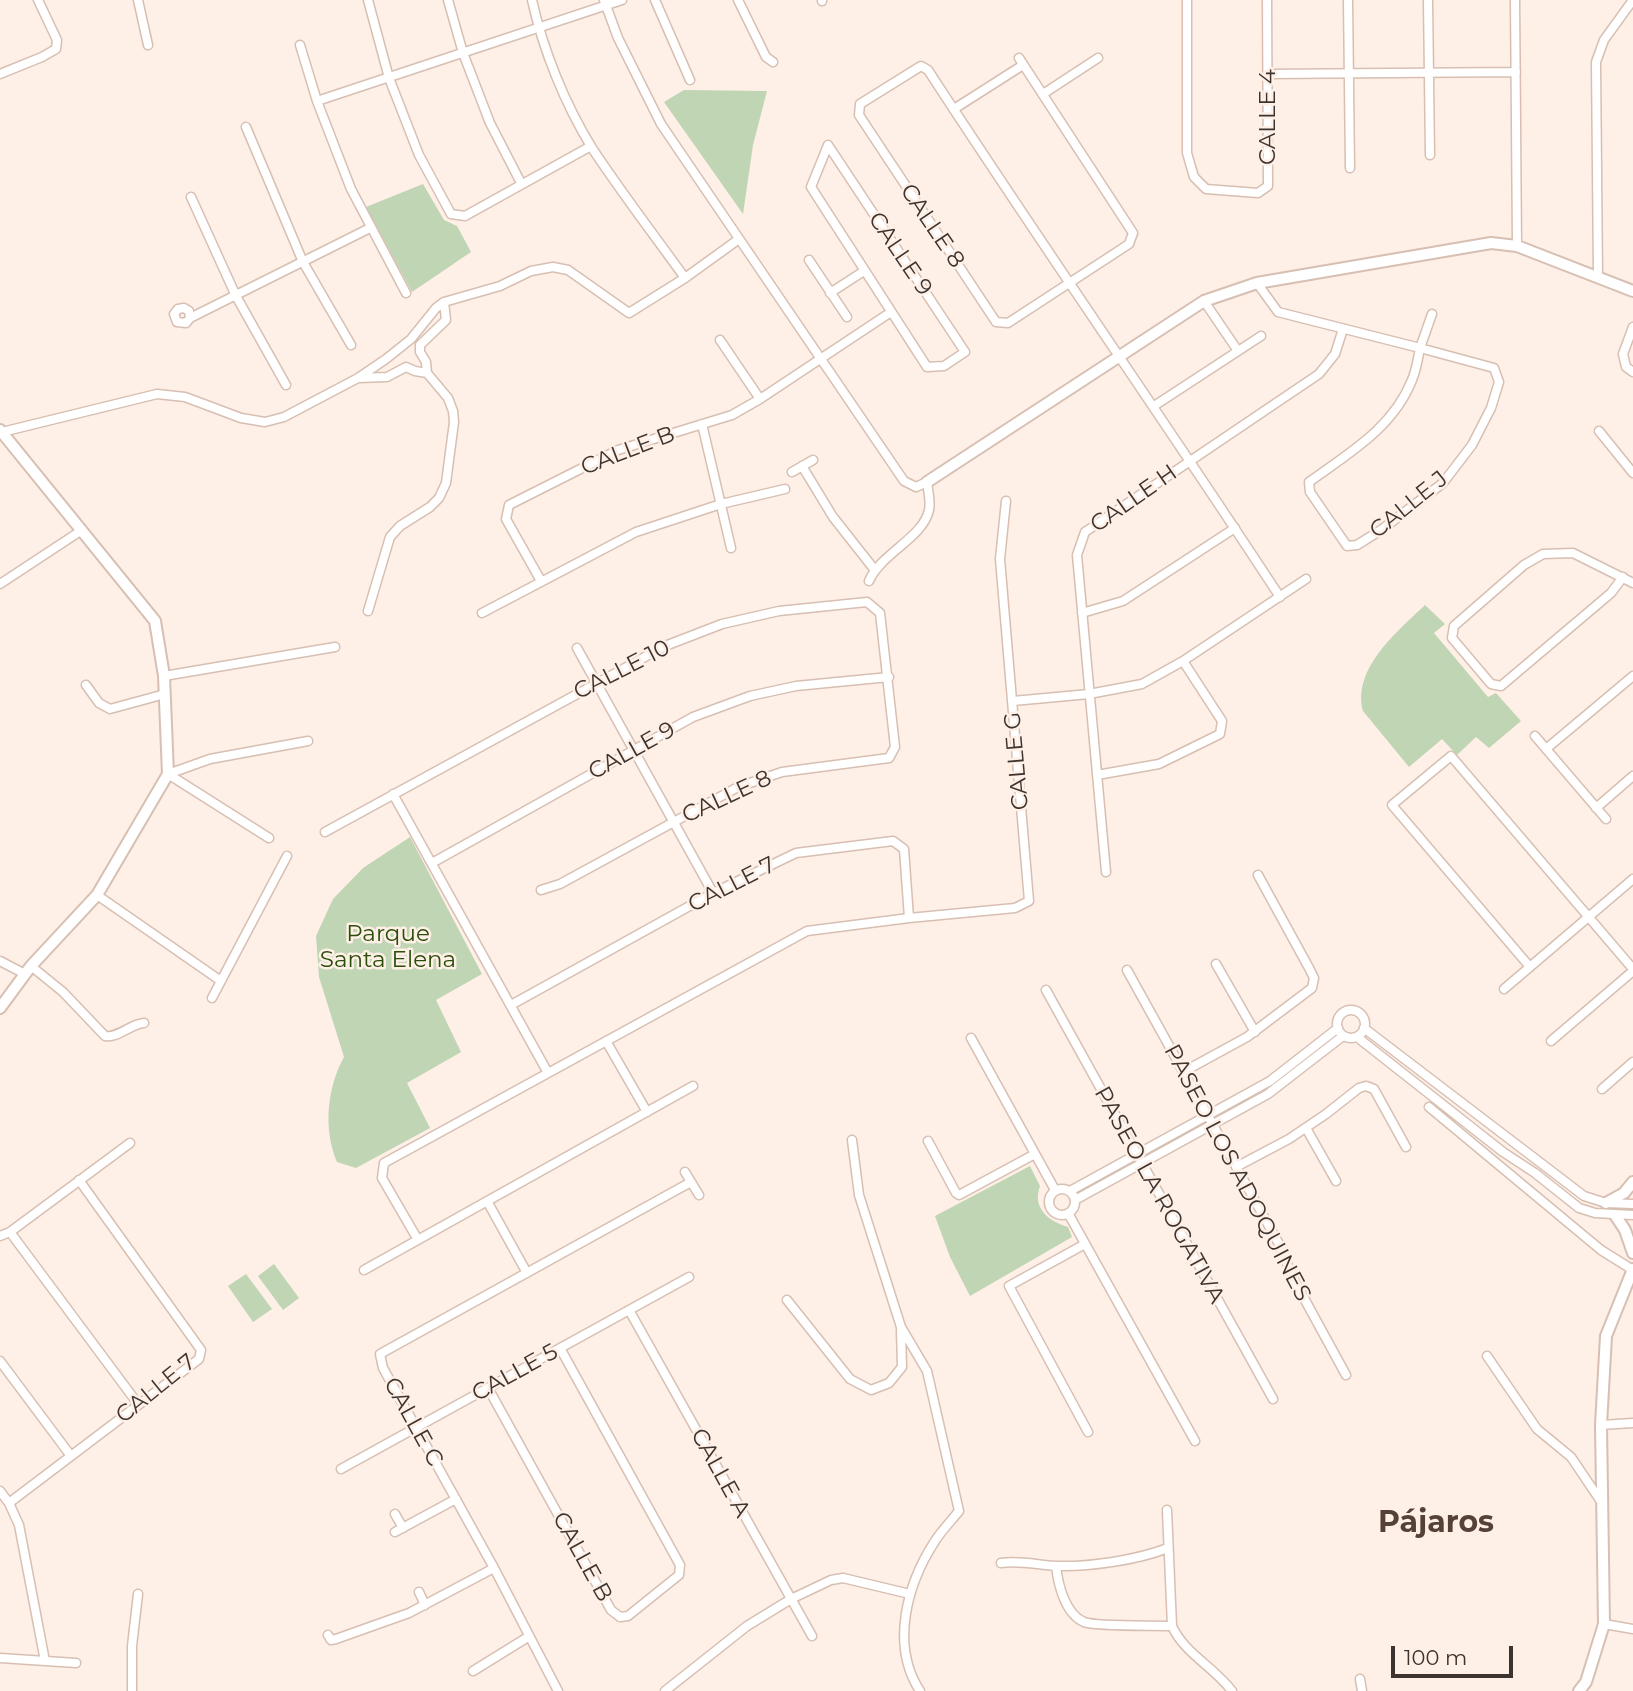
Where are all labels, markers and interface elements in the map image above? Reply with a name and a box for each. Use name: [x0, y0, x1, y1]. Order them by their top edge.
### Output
street label: CALLE 4: [1254, 69, 1282, 165]
street label: CALLE 8: [894, 179, 970, 273]
street label: CALLE 9: [862, 207, 938, 301]
street label: CALLE B: [577, 421, 679, 481]
street label: CALLE H: [1085, 459, 1183, 539]
street label: CALLE J: [1364, 465, 1454, 545]
street label: CALLE 10: [569, 634, 675, 706]
street label: CALLE G: [999, 711, 1035, 811]
street label: CALLE 9: [584, 716, 680, 786]
street label: CALLE 8: [678, 764, 776, 830]
street label: CALLE 7: [684, 851, 780, 919]
park label: Parque Santa Elena: [320, 920, 456, 974]
street label: PASEO LOS ADOQUINES: [1157, 1040, 1317, 1306]
street label: PASEO LA ROGATIVA: [1088, 1082, 1230, 1308]
street label: CALLE 5: [467, 1338, 563, 1408]
street label: CALLE 7: [111, 1349, 201, 1429]
street label: CALLE C: [377, 1373, 449, 1471]
street label: CALLE A: [684, 1424, 756, 1522]
district label: Pájaros: [1378, 1505, 1494, 1541]
street label: CALLE B: [546, 1507, 618, 1607]
scale bar: [1395, 1632, 1518, 1676]
text: 100 m: [1404, 1645, 1467, 1670]

